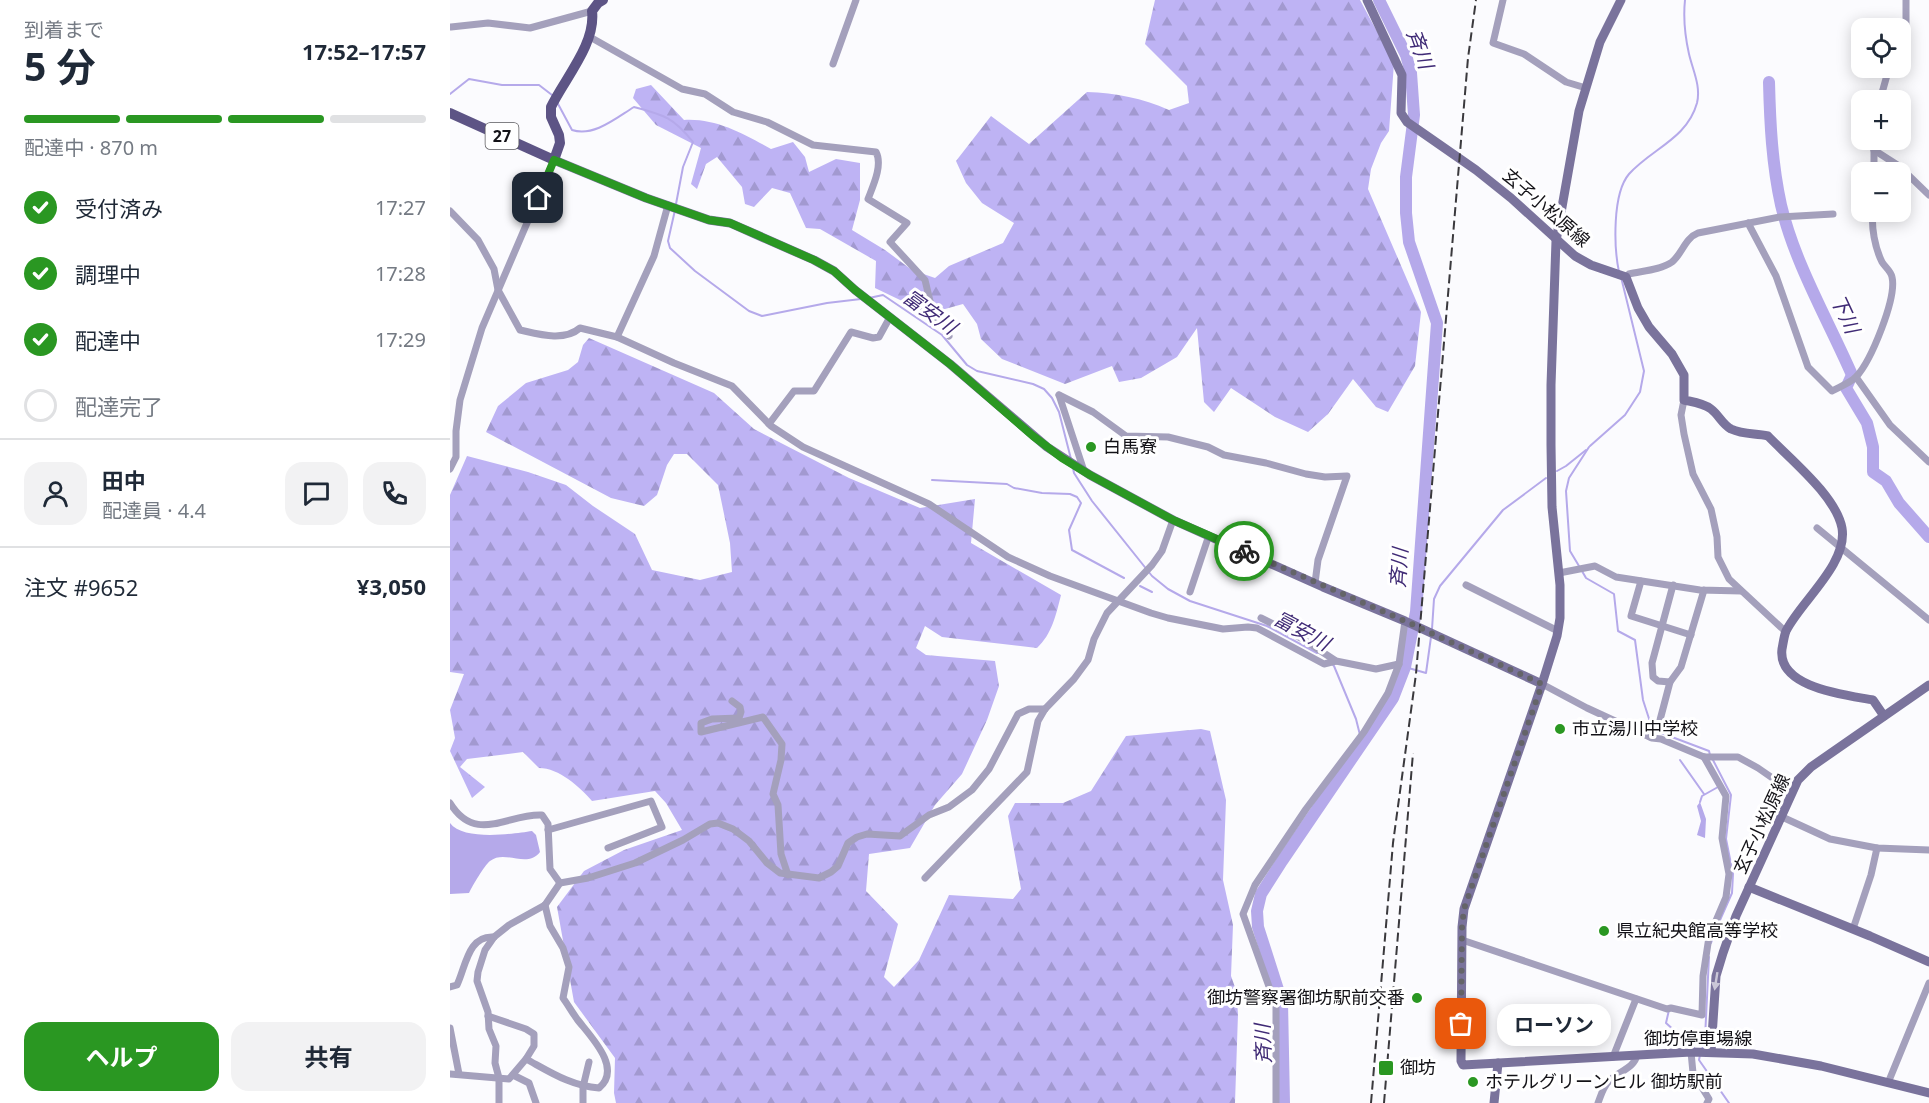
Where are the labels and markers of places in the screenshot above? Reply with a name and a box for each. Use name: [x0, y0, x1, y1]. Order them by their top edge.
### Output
pin: [512, 172, 563, 223]
place label: 白馬寮: [1103, 434, 1157, 458]
marker: 白馬寮: [1084, 440, 1098, 454]
place label: 市立湯川中学校: [1572, 716, 1698, 740]
marker: 市立湯川中学校: [1553, 722, 1567, 736]
place label: 県立紀央館高等学校: [1616, 918, 1778, 942]
marker: 県立紀央館高等学校: [1597, 924, 1611, 938]
place label: 御坊警察署御坊駅前交番: [1207, 985, 1405, 1009]
marker: 御坊警察署御坊駅前交番: [1410, 991, 1424, 1005]
pin: [1435, 998, 1486, 1049]
callout: ローソン: [1497, 1003, 1611, 1045]
place label: 御坊: [1400, 1055, 1436, 1079]
marker: 御坊: [1377, 1059, 1395, 1077]
place label: ホテルグリーンヒル 御坊駅前: [1485, 1069, 1723, 1093]
marker: ホテルグリーンヒル 御坊駅前: [1466, 1075, 1480, 1089]

